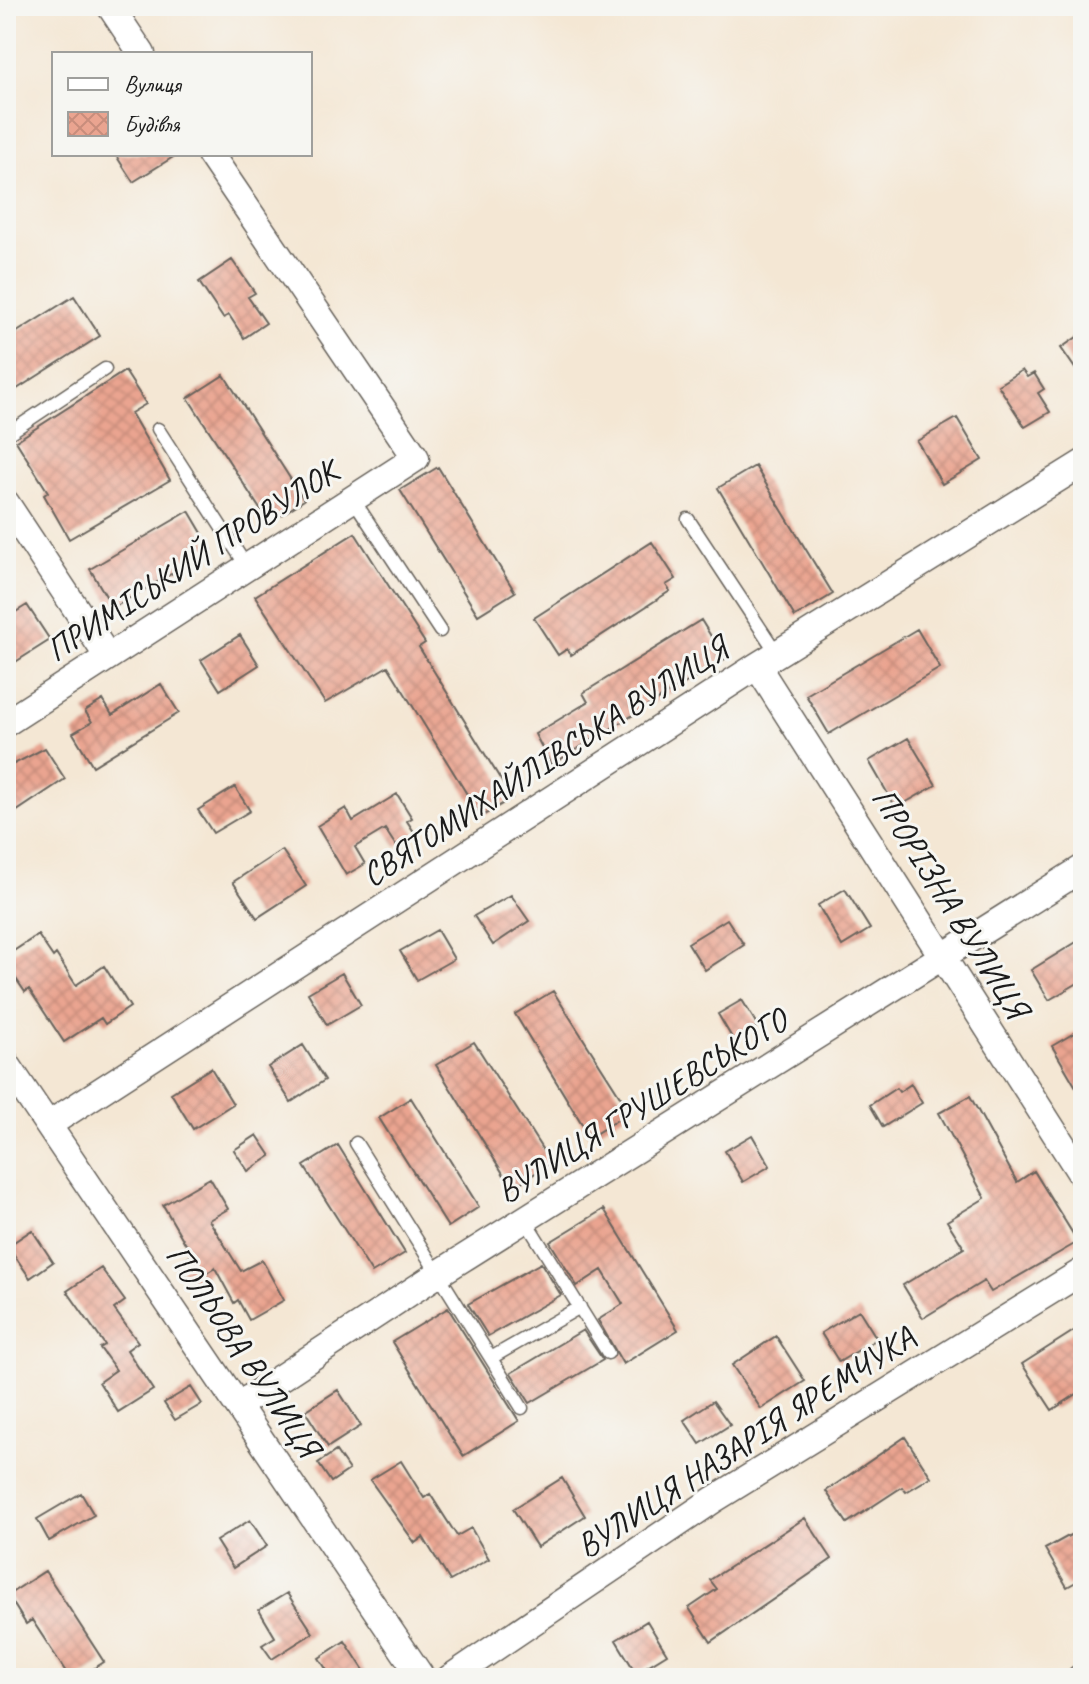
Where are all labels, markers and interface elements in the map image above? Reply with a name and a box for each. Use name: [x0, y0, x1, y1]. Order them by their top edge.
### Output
legend: [52, 52, 312, 156]
text: Вулиця: [124, 69, 183, 99]
text: Будівля: [124, 109, 181, 139]
street label: ПРИМІСЬКИЙ ПРОВУЛОК: [37, 447, 350, 671]
street label: СВЯТОМИХАЙЛІВСЬКА ВУЛИЦЯ: [353, 624, 740, 896]
street label: ПРОРІЗНА ВУЛИЦЯ: [862, 779, 1042, 1030]
street label: ВУЛИЦЯ ГРУШЕВСЬКОГО: [488, 996, 798, 1212]
street label: ПОЛЬОВА ВУЛИЦЯ: [157, 1236, 333, 1469]
street label: ВУЛИЦЯ НАЗАРІЯ ЯРЕМЧУКА: [568, 1315, 923, 1567]

